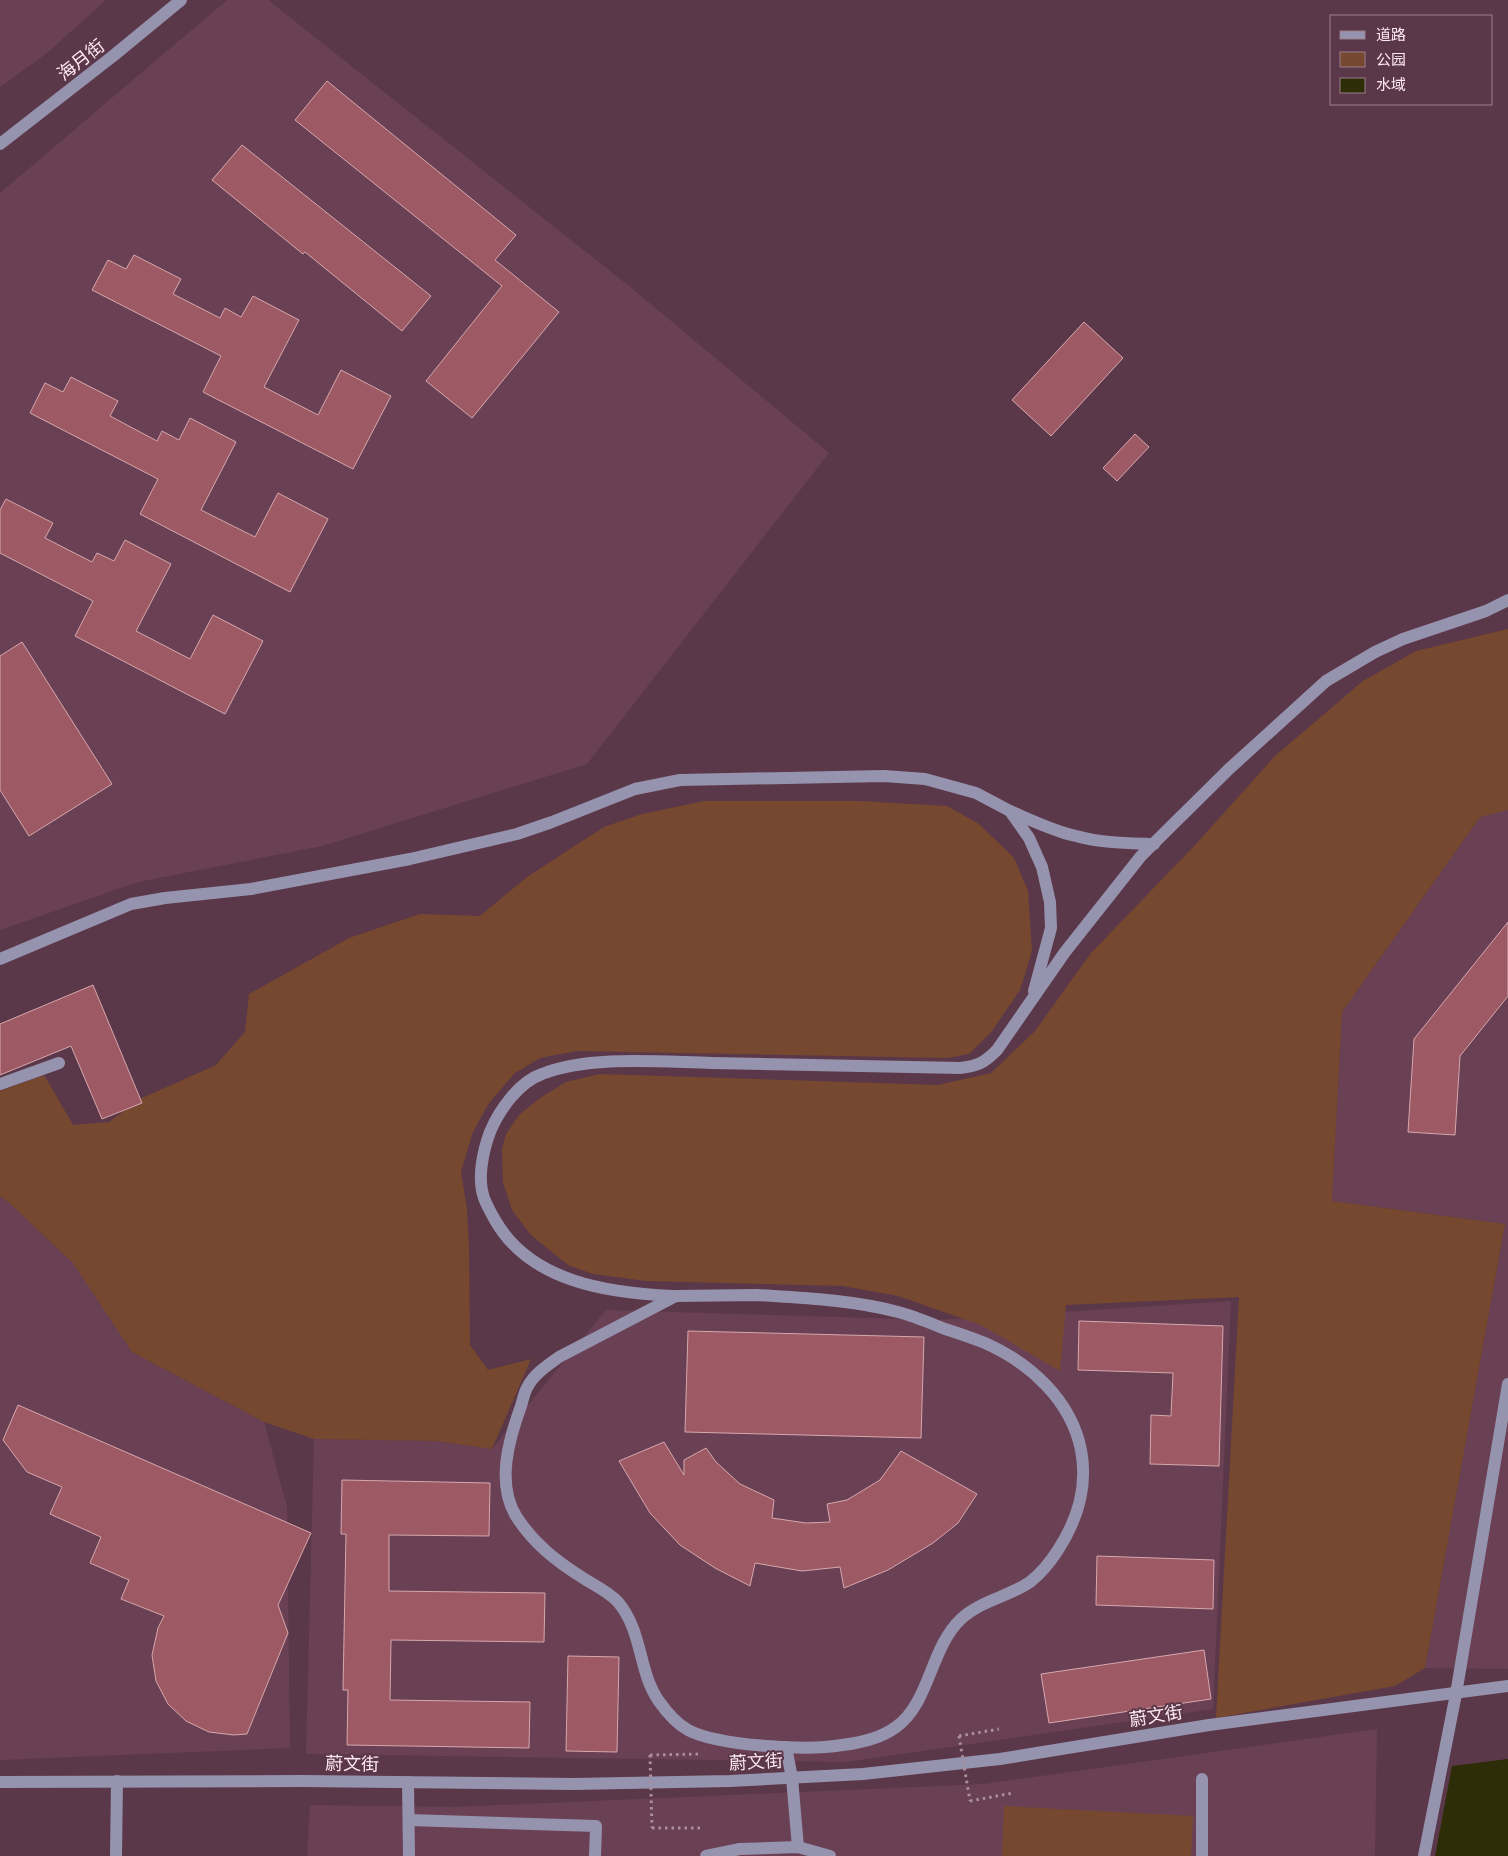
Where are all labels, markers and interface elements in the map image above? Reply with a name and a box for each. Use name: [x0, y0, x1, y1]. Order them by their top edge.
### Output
legend: [1330, 15, 1493, 105]
text: 道路: [1376, 25, 1406, 44]
street label: 海月街: [52, 34, 109, 85]
text: 公园: [1376, 50, 1406, 69]
text: 水域: [1376, 75, 1406, 94]
street label: 蔚文街: [1127, 1700, 1184, 1731]
street label: 蔚文街: [728, 1749, 784, 1774]
street label: 蔚文街: [325, 1752, 379, 1775]

